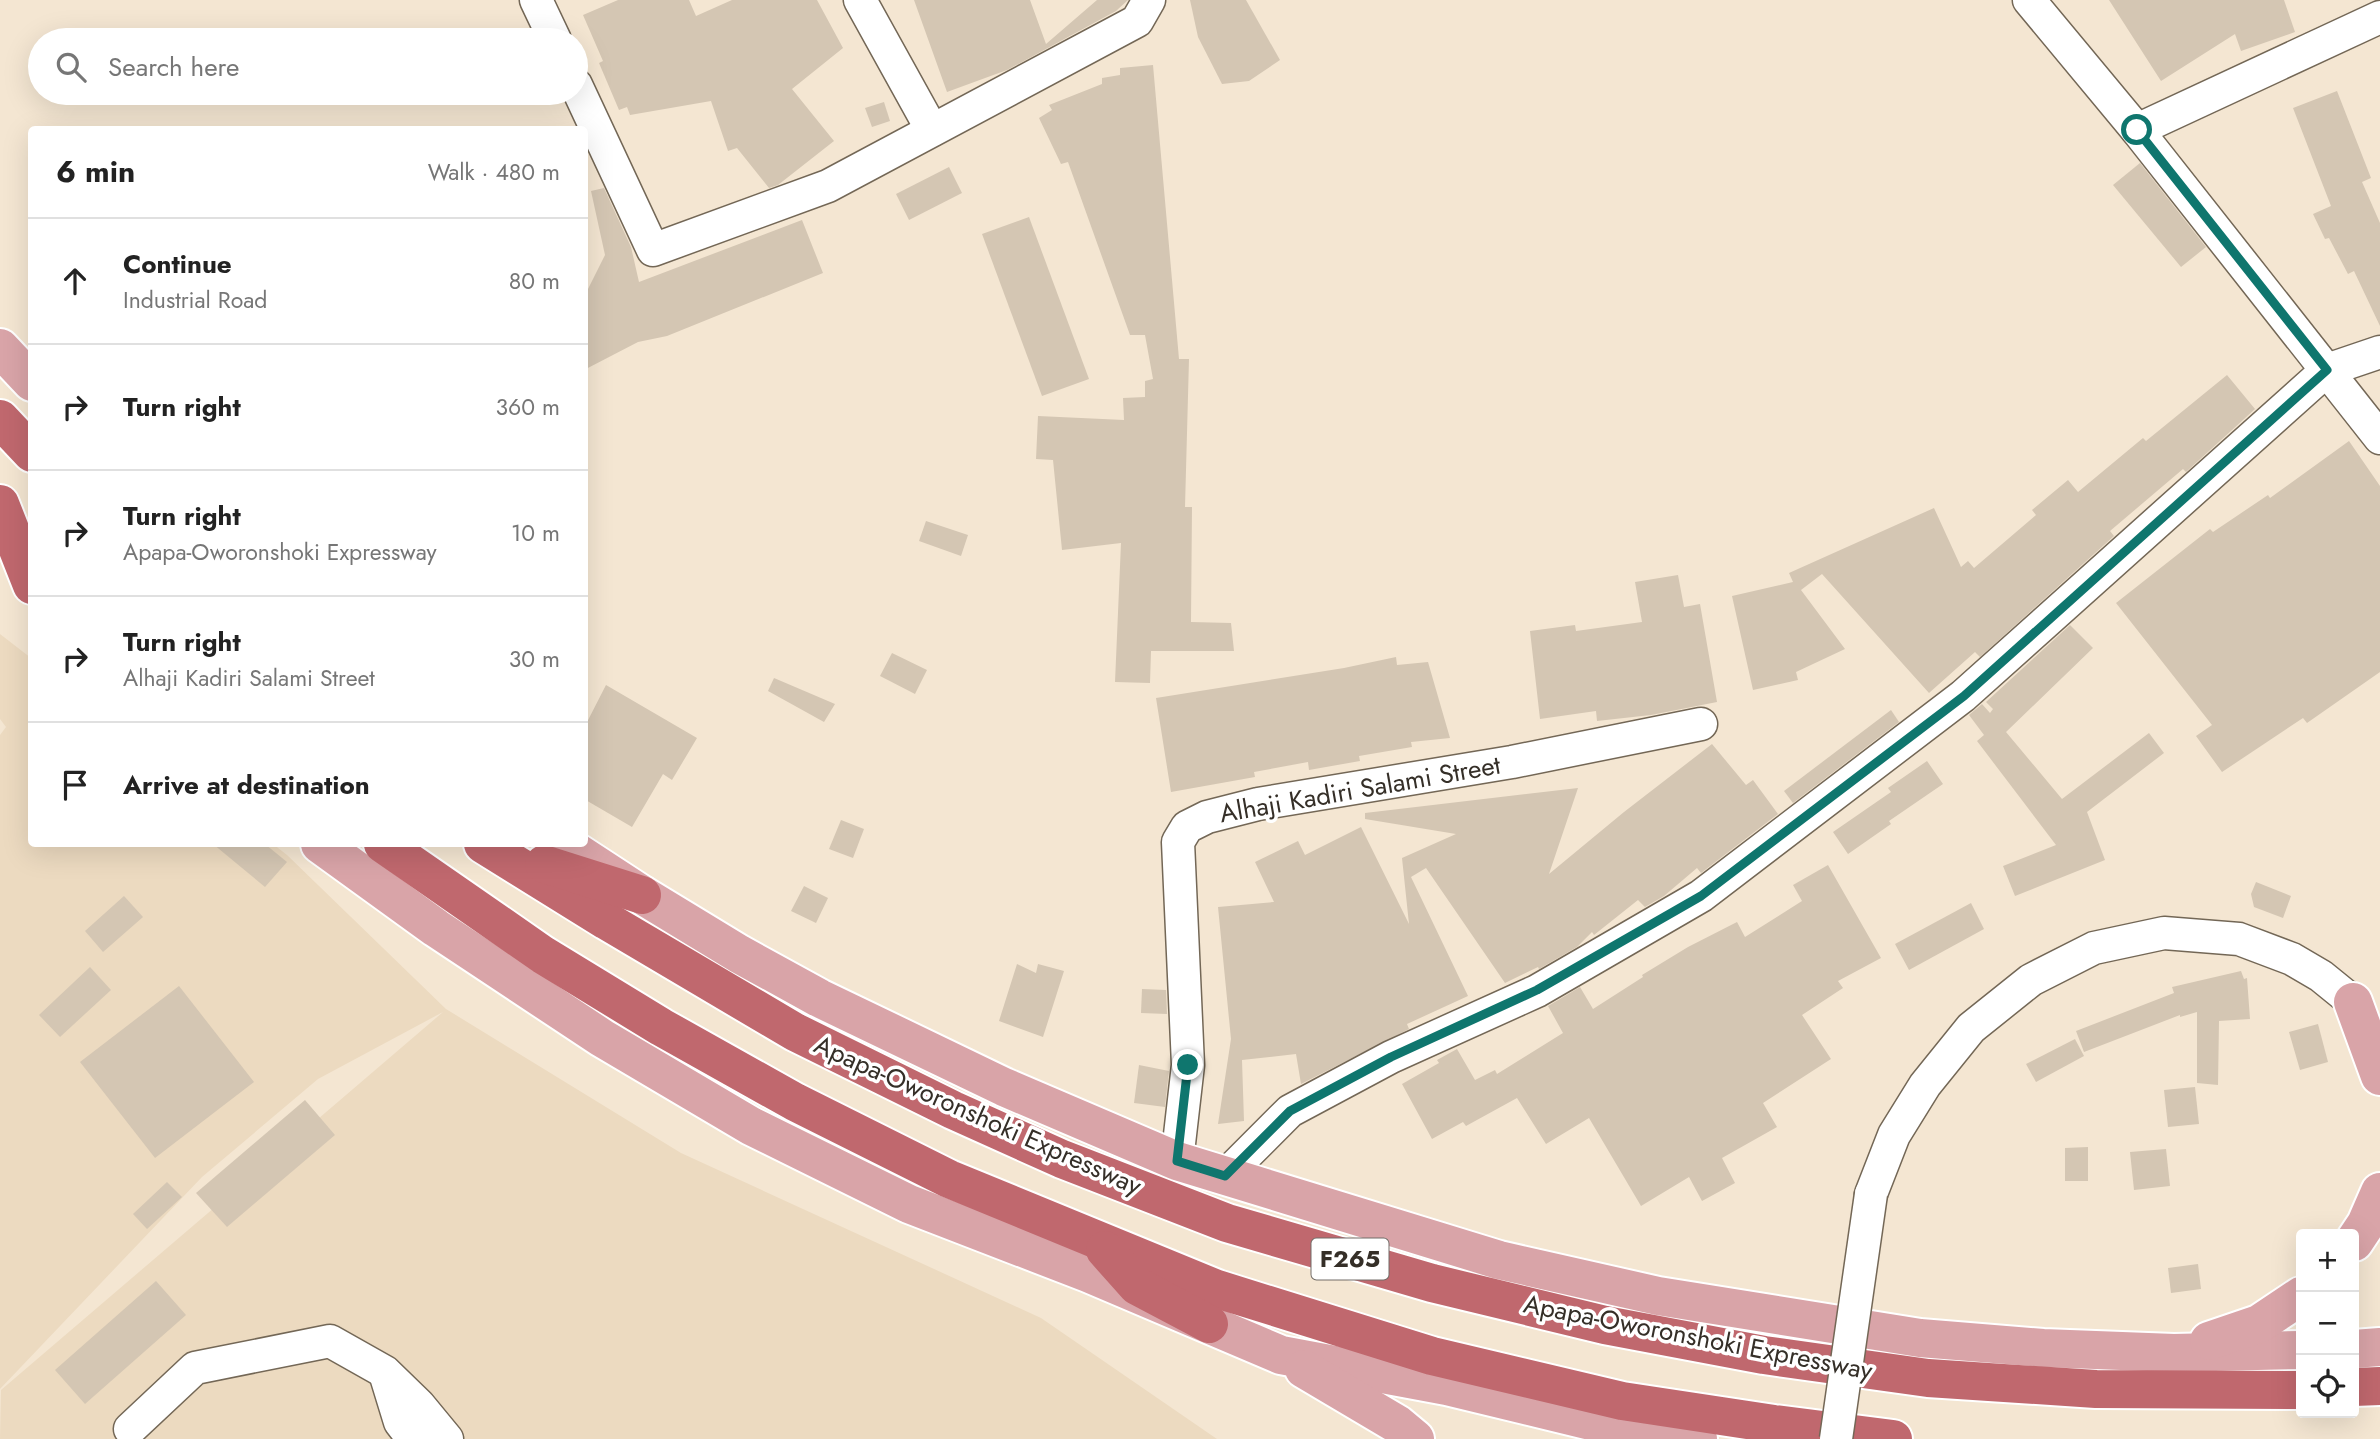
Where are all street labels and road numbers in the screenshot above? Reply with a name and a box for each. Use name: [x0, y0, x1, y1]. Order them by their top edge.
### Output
street label: Alhaji Kadiri Salami Street: [1216, 745, 1504, 832]
street label: Apapa-Oworonshoki Expressway: [808, 1026, 1148, 1205]
road number: F265: [1312, 1238, 1388, 1280]
street label: Apapa-Oworonshoki Expressway: [1520, 1285, 1876, 1390]

